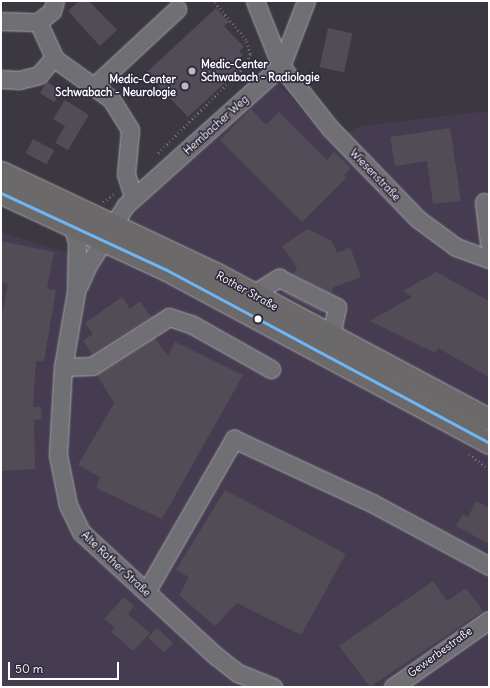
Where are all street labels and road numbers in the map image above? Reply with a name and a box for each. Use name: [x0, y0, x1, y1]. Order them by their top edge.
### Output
street label: Hembacher Weg: [181, 93, 251, 157]
street label: Wiesenstraße: [347, 146, 403, 204]
street label: Rother Straße: [214, 269, 280, 313]
street label: Alte Rother Straße: [79, 528, 153, 600]
street label: Gewerbestraße: [405, 624, 475, 680]

